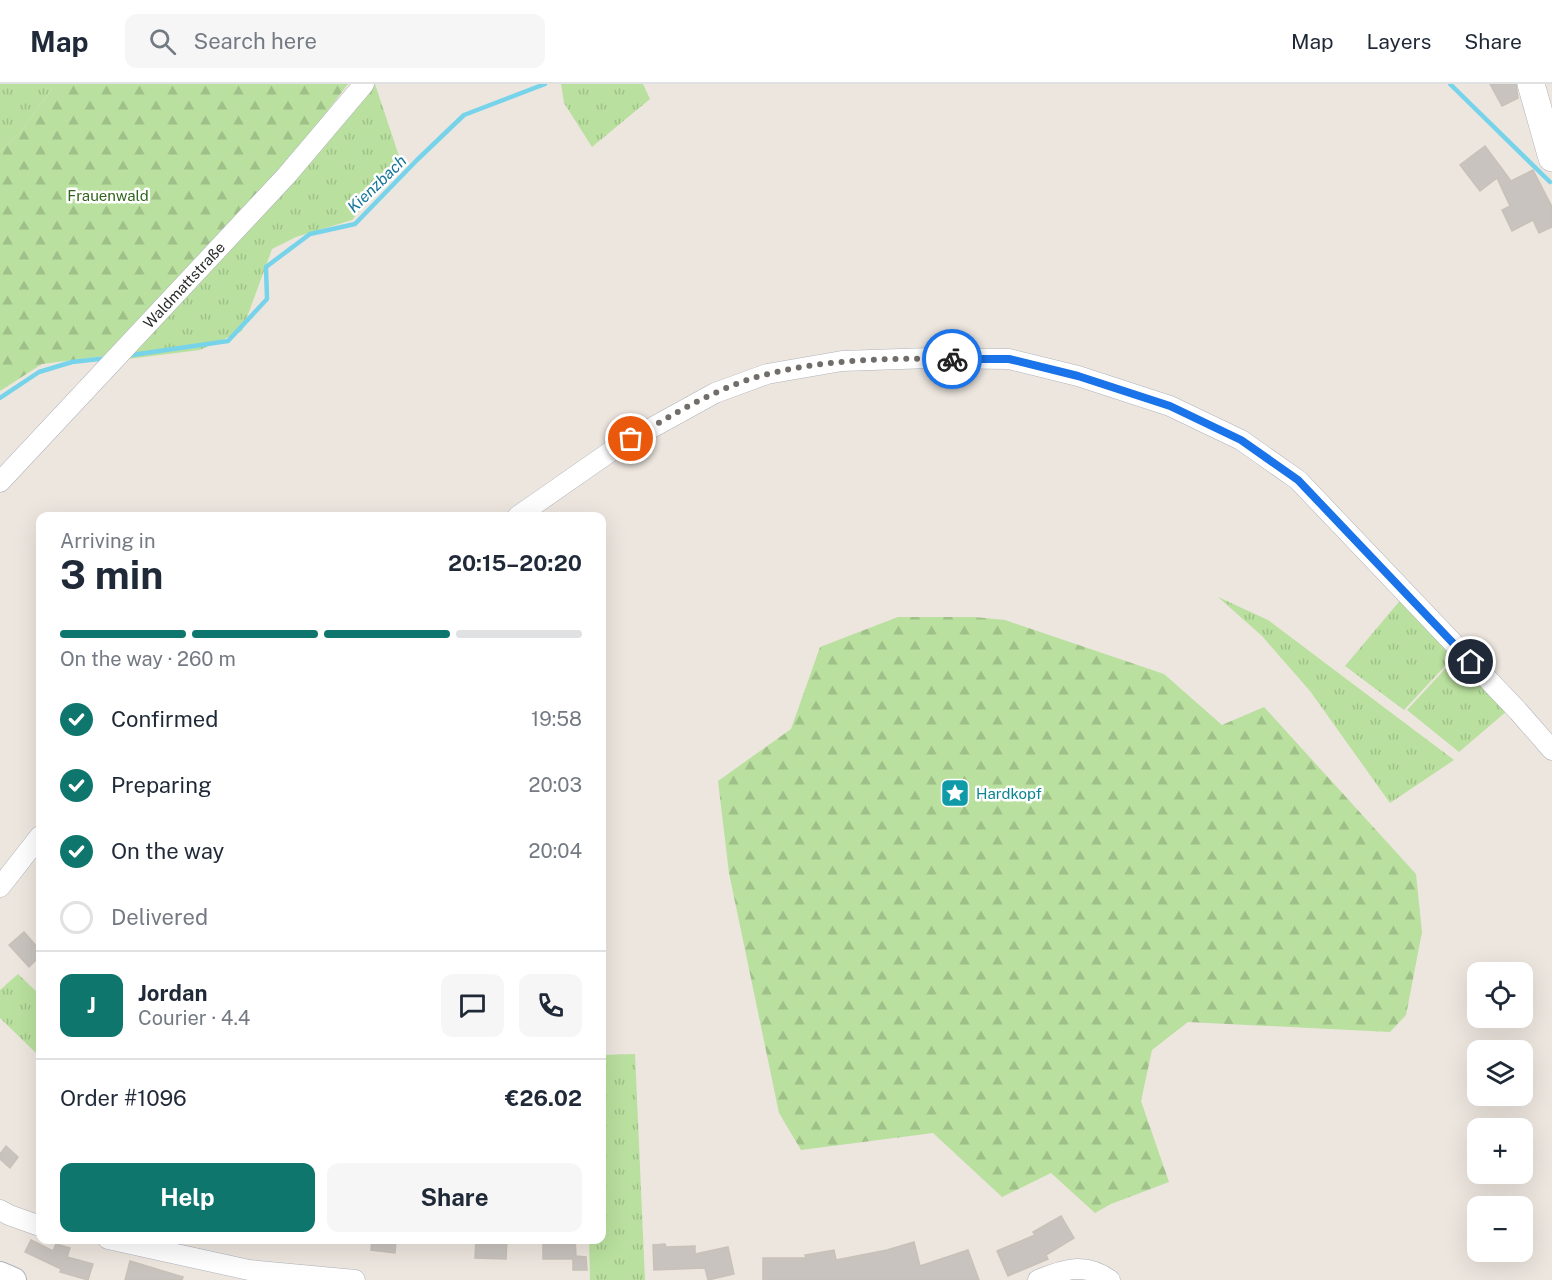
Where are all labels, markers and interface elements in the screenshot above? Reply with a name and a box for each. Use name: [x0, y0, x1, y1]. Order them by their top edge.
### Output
search box: [125, 14, 545, 68]
text: Map: [30, 25, 89, 58]
icon: search: [146, 25, 179, 58]
text: Search here: [194, 28, 317, 54]
text: Map: [1291, 29, 1334, 54]
text: Layers: [1367, 29, 1431, 54]
text: Share: [1464, 29, 1522, 54]
water label: Kienzbach: [344, 151, 410, 217]
park label: Frauenwald: [67, 187, 149, 204]
street label: Waldmattstraße: [140, 238, 228, 332]
courier: [922, 329, 982, 389]
icon: bike: [936, 343, 969, 376]
pin: [605, 413, 656, 464]
icon: bag: [614, 422, 647, 455]
text: Arriving in: [60, 529, 155, 553]
text: 20:15–20:20: [448, 550, 582, 576]
text: 3 min: [60, 552, 163, 598]
pin: [1445, 636, 1496, 687]
icon: home: [1454, 645, 1487, 678]
text: On the way · 260 m: [60, 647, 236, 671]
icon: check: [60, 703, 93, 736]
text: Confirmed: [111, 706, 218, 732]
text: 19:58: [531, 707, 582, 731]
icon: check: [60, 769, 93, 802]
text: Preparing: [111, 772, 212, 798]
text: 20:03: [529, 773, 582, 797]
place icon: Hardkopf: [939, 777, 971, 809]
place label: Hardkopf: [976, 785, 1042, 802]
icon: check: [60, 835, 93, 868]
text: On the way: [111, 838, 224, 864]
text: 20:04: [529, 839, 582, 863]
text: Delivered: [111, 904, 208, 930]
map controls: [1467, 962, 1533, 1262]
button: locate: [1467, 962, 1533, 1028]
button: chat: [441, 974, 504, 1037]
button: phone: [519, 974, 582, 1037]
text: Jordan: [138, 980, 207, 1006]
text: J: [87, 992, 96, 1018]
text: Courier · 4.4: [138, 1006, 250, 1030]
button: layers: [1467, 1040, 1533, 1106]
text: Order #1096: [60, 1085, 187, 1111]
text: €26.02: [505, 1085, 582, 1111]
button: +: [1467, 1118, 1533, 1184]
button: Help: [60, 1163, 315, 1232]
button: Share: [327, 1163, 582, 1232]
button: −: [1467, 1196, 1533, 1262]

